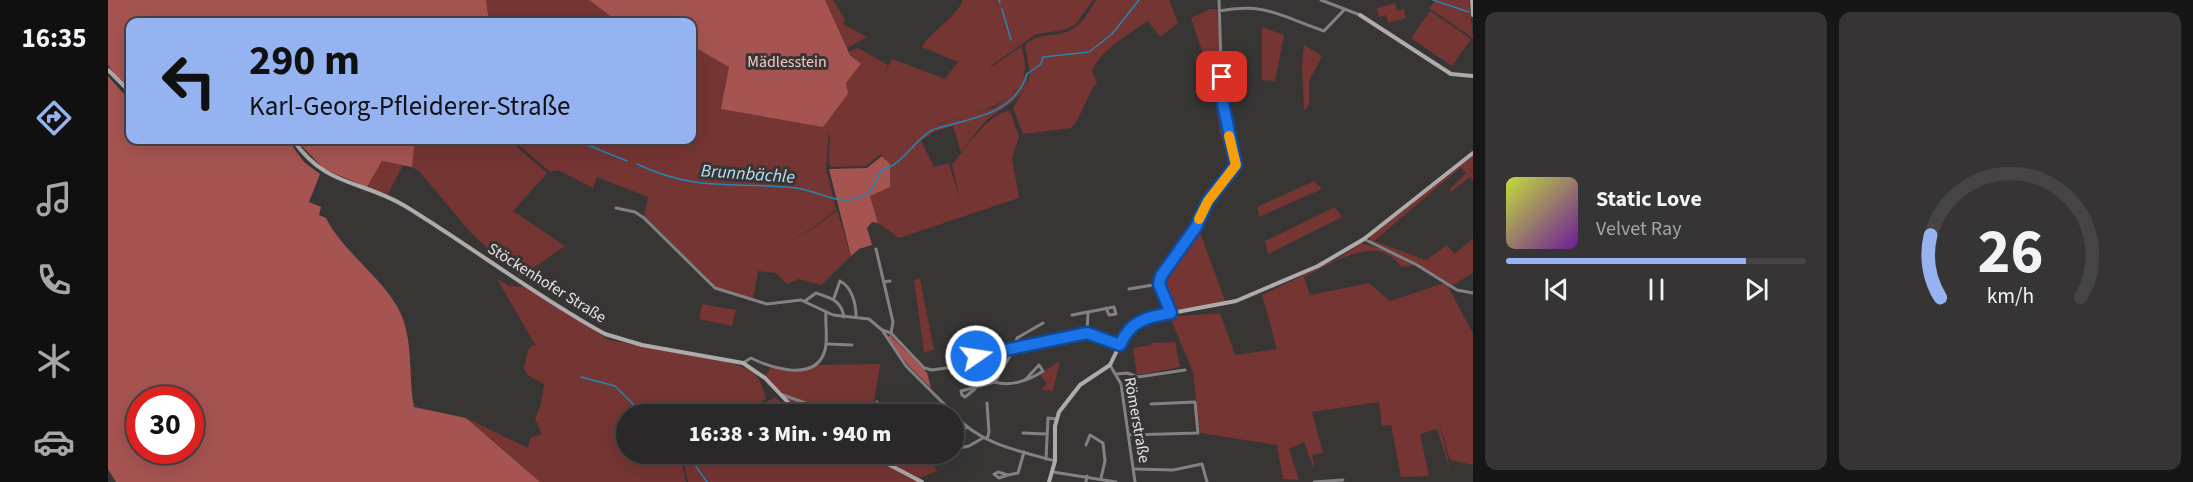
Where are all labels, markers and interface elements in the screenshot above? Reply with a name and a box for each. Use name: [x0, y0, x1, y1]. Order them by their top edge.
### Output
text: 16:35: [21, 19, 87, 58]
text: 290 m: [249, 31, 360, 91]
icon: left: [150, 42, 228, 120]
park label: Mädlesstein: [747, 51, 827, 73]
pin: [1196, 51, 1247, 102]
icon: arrive: [1205, 60, 1238, 93]
text: Karl-Georg-Pfleiderer-Straße: [249, 87, 570, 126]
icon: directions: [33, 97, 75, 139]
water label: Brunnbächle: [700, 158, 796, 190]
icon: music: [33, 178, 75, 220]
text: Static Love: [1596, 183, 1702, 215]
text: 26: [1977, 208, 2043, 297]
text: Velvet Ray: [1596, 215, 1682, 243]
street label: Stöckenhofer Straße: [483, 238, 611, 328]
icon: phone: [33, 259, 75, 301]
icon: previous: [1540, 273, 1573, 306]
icon: pause: [1640, 273, 1673, 306]
icon: next: [1740, 273, 1773, 306]
text: km/h: [1986, 281, 2034, 312]
position arrow: [944, 324, 1008, 388]
icon: climate: [33, 340, 75, 382]
street label: Römerstraße: [1119, 375, 1155, 465]
speed limit sign: 30: [126, 386, 204, 464]
text: 16:38 · 3 Min. · 940 m: [689, 418, 891, 450]
icon: car: [33, 421, 75, 463]

